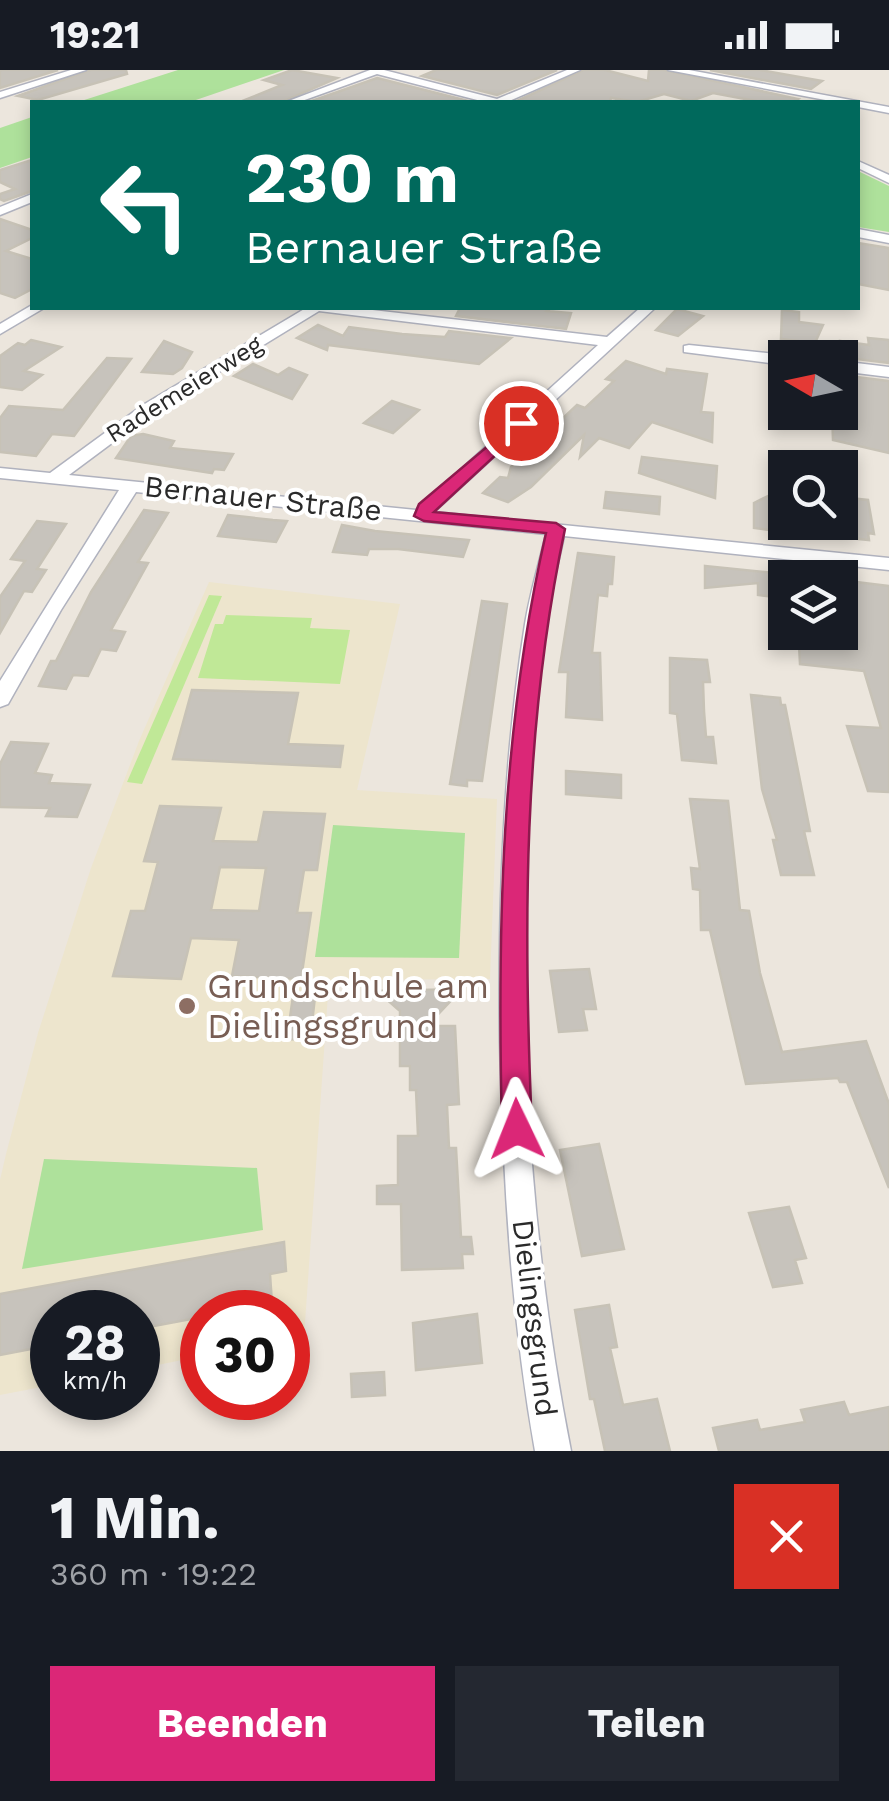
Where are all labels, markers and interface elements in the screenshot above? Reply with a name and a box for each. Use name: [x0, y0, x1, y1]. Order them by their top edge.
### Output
text: 19:21: [50, 13, 140, 57]
text: 230 m: [245, 137, 459, 219]
icon: left: [80, 140, 210, 270]
text: Bernauer Straße: [245, 221, 603, 274]
street label: Rademeierweg: [101, 329, 268, 449]
north arrow: [768, 340, 858, 430]
map controls: [768, 340, 858, 650]
pin: [479, 381, 564, 466]
icon: arrive: [494, 396, 549, 451]
button: search: [768, 450, 858, 540]
street label: Bernauer Straße: [142, 468, 384, 528]
button: layers: [768, 560, 858, 650]
place label: Grundschule am Dielingsgrund: [207, 965, 489, 1047]
marker: Grundschule am Dielingsgrund: [176, 995, 198, 1017]
position arrow: [465, 1077, 569, 1181]
street label: Dielingsgrund: [506, 1217, 564, 1419]
speed limit sign: 30: [180, 1290, 310, 1420]
text: 28: [64, 1313, 126, 1372]
text: km/h: [63, 1366, 127, 1395]
text: 1 Min.: [50, 1482, 220, 1553]
button: close: [734, 1484, 839, 1589]
text: 360 m · 19:22: [50, 1555, 257, 1593]
button: Beenden: [50, 1666, 435, 1781]
button: Teilen: [455, 1666, 839, 1781]

